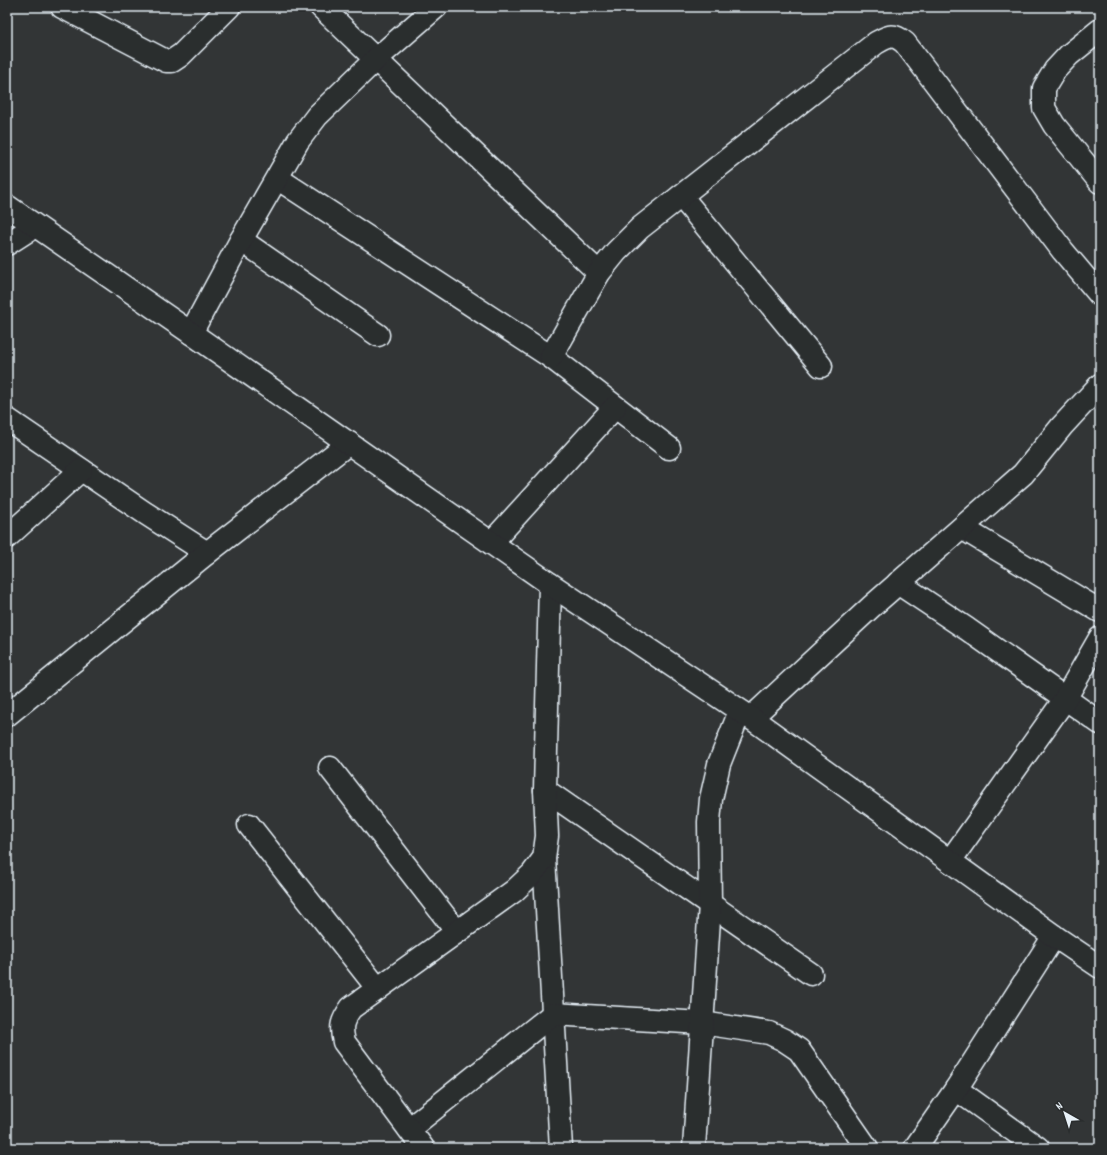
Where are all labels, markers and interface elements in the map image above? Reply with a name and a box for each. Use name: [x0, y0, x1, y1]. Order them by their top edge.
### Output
north arrow: [1045, 1093, 1085, 1133]
text: N: [1053, 1099, 1068, 1115]

